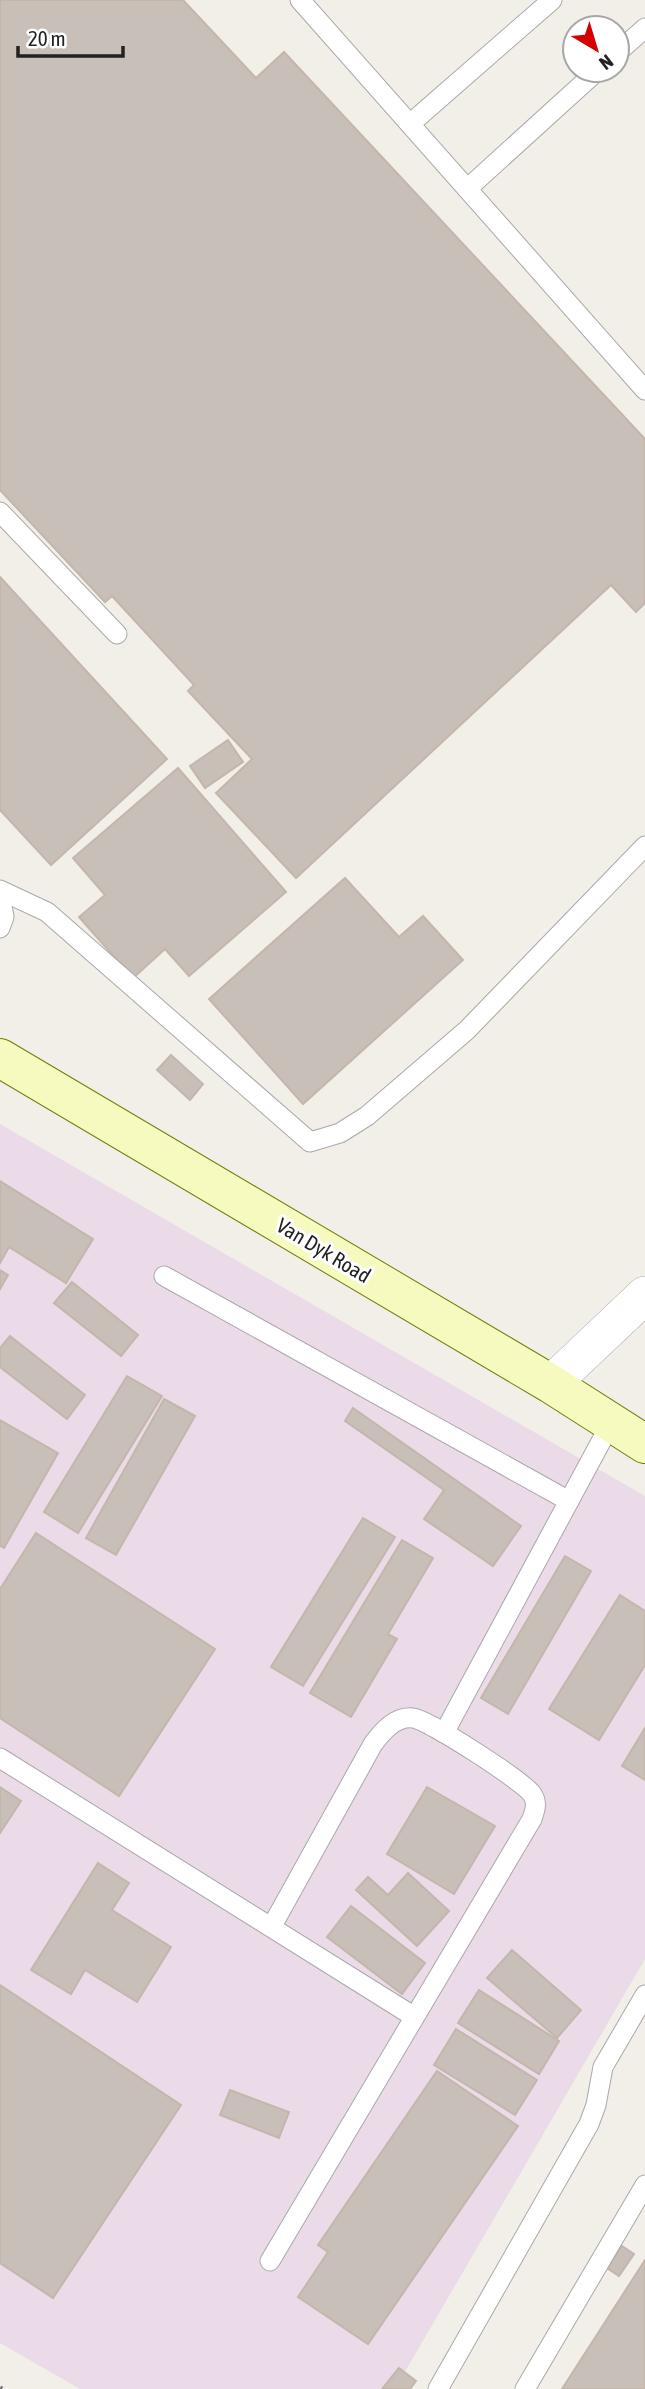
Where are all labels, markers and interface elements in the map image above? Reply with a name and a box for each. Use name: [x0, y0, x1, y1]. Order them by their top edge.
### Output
scale bar: [18, 14, 122, 58]
north arrow: [561, 14, 631, 84]
text: 20 m: [28, 26, 66, 50]
text: N: [595, 50, 618, 75]
street label: Van Dyk Road: [273, 1213, 375, 1287]

